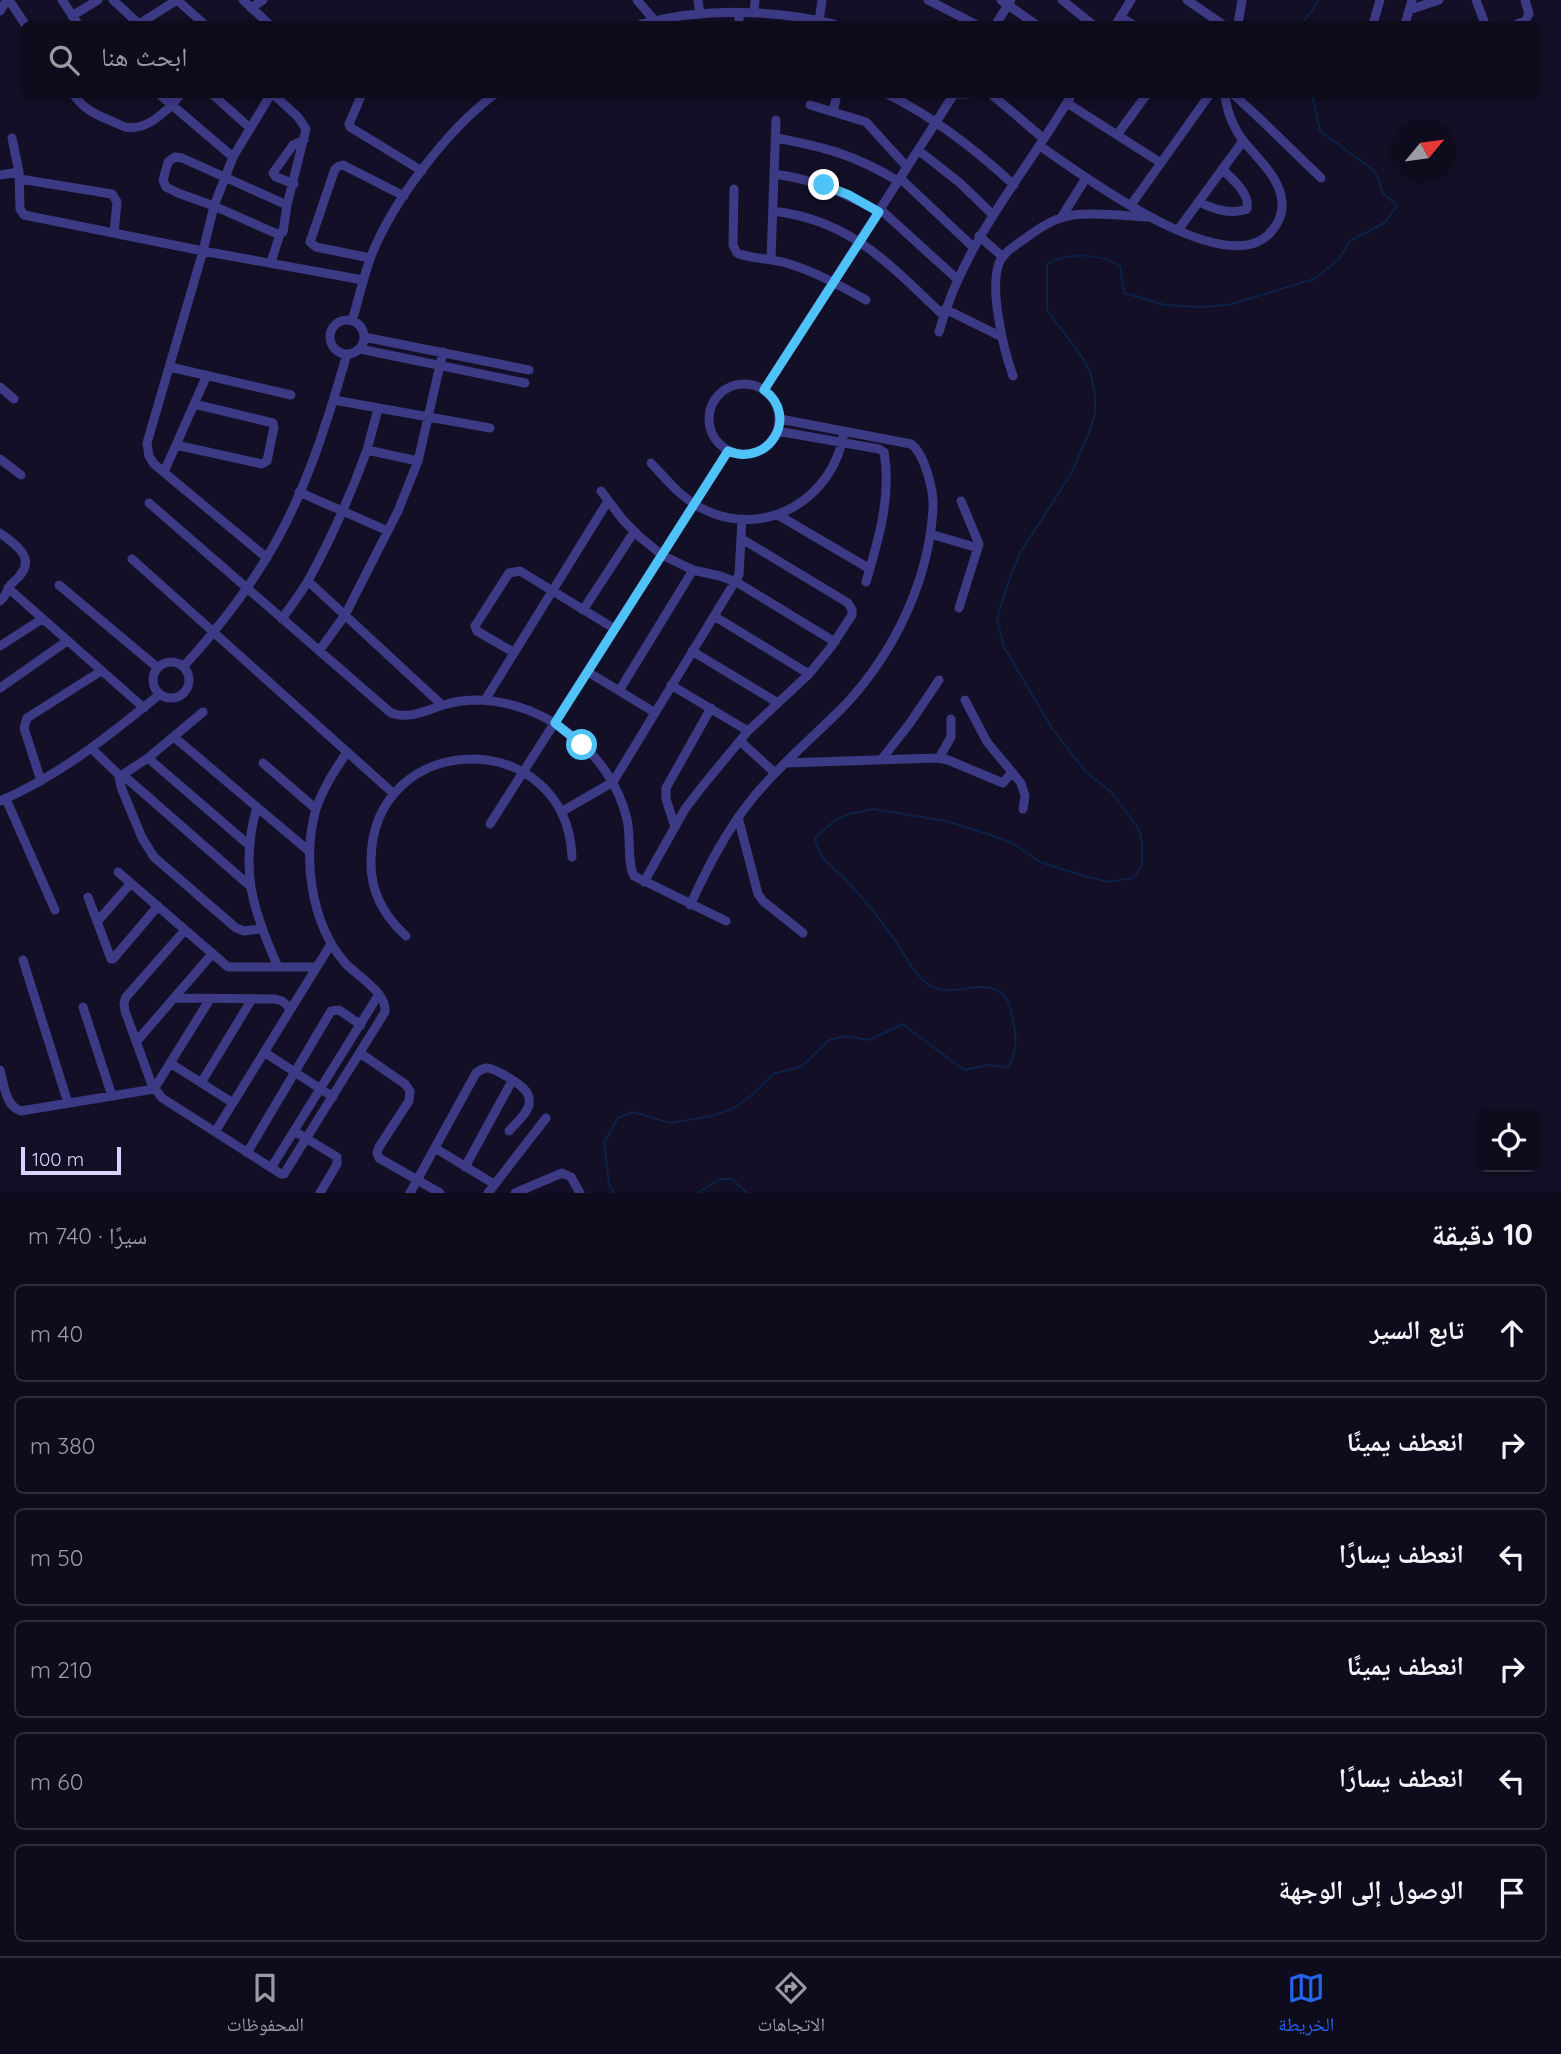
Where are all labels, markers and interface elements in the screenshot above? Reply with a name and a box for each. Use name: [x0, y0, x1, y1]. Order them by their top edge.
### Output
search box: [21, 21, 1540, 98]
text: ابحث هنا: [101, 40, 187, 73]
icon: search: [45, 41, 83, 79]
north arrow: [1393, 119, 1456, 182]
route end: [808, 169, 839, 200]
route start: [566, 729, 597, 760]
map controls: [1477, 1109, 1540, 1172]
button: locate: [1477, 1109, 1540, 1172]
scale bar: [21, 1144, 121, 1176]
text: 100 m: [32, 1147, 84, 1171]
text: 10 دقيقة: [1432, 1215, 1533, 1253]
text: سيرًا · 740 m: [28, 1221, 147, 1250]
text: تابع السير: [1370, 1313, 1464, 1346]
icon: ahead: [1493, 1314, 1531, 1352]
text: 40 m: [30, 1319, 83, 1348]
text: انعطف يمينًا: [1346, 1425, 1464, 1458]
icon: right: [1493, 1426, 1531, 1464]
text: 380 m: [30, 1431, 95, 1460]
text: انعطف يسارًا: [1339, 1537, 1464, 1570]
icon: left: [1493, 1538, 1531, 1576]
text: 50 m: [30, 1543, 84, 1572]
text: انعطف يمينًا: [1346, 1649, 1464, 1682]
icon: right: [1493, 1650, 1531, 1688]
text: 210 m: [30, 1655, 92, 1684]
text: انعطف يسارًا: [1339, 1761, 1464, 1794]
icon: left: [1493, 1762, 1531, 1800]
text: 60 m: [30, 1767, 83, 1796]
text: الوصول إلى الوجهة: [1278, 1873, 1464, 1906]
icon: arrive: [1493, 1874, 1531, 1912]
tab: المحفوظات: [227, 1969, 304, 2043]
tab: الاتجاهات: [757, 1969, 825, 2043]
tab: الخريطة: [1278, 1969, 1334, 2043]

